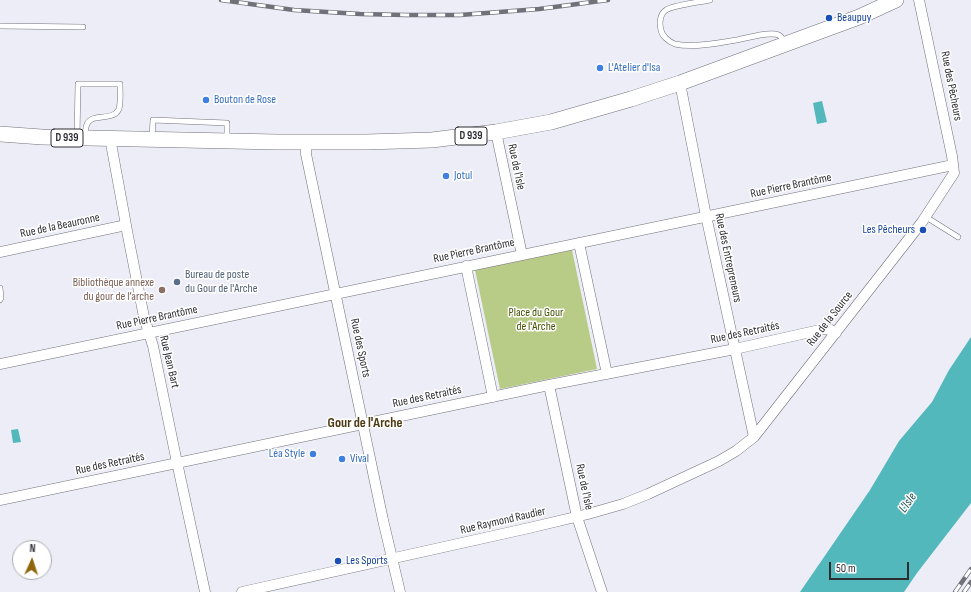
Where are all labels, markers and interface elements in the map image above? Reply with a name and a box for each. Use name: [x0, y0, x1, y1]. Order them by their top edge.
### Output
place label: Beaupuy: [837, 11, 871, 25]
marker: Beaupuy: [824, 13, 834, 23]
street label: Rue des Pêcheurs: [937, 50, 965, 122]
place label: L'Atelier d'Isa: [608, 61, 660, 75]
marker: L'Atelier d'Isa: [595, 63, 605, 73]
place label: Bouton de Rose: [214, 93, 276, 107]
marker: Bouton de Rose: [201, 95, 211, 105]
road number: D 939: [455, 127, 487, 145]
road number: D 939: [51, 129, 83, 147]
street label: Rue de l'Isle: [504, 143, 528, 191]
place label: Jotul: [454, 169, 472, 183]
street label: Rue Pierre Brantôme: [749, 170, 833, 202]
marker: Jotul: [441, 171, 451, 181]
street label: Rue de la Beauronne: [19, 211, 101, 241]
street label: Rue des Entrepreneurs: [712, 212, 744, 304]
place label: Les Pêcheurs: [862, 223, 915, 237]
marker: Les Pêcheurs: [918, 225, 928, 235]
street label: Rue Pierre Brantôme: [432, 235, 516, 267]
place label: Bureau de poste du Gour de l'Arche: [185, 268, 258, 296]
place label: Bibliothèque annexe du gour de l’arche: [73, 276, 154, 304]
marker: Bureau de poste du Gour de l'Arche: [172, 277, 182, 287]
marker: Bibliothèque annexe du gour de l’arche: [157, 285, 167, 295]
street label: Rue de la Source: [804, 289, 856, 349]
street label: Rue Pierre Brantôme: [115, 302, 199, 334]
park label: Place du Gour de l'Arche: [509, 306, 563, 334]
street label: Rue des Sports: [347, 317, 373, 379]
street label: Rue des Retraités: [709, 319, 781, 347]
street label: Rue Jean Bart: [156, 334, 182, 390]
street label: Rue des Retraités: [391, 383, 463, 411]
district label: Gour de l'Arche: [328, 415, 402, 431]
place label: Léa Style: [269, 447, 305, 461]
marker: Léa Style: [308, 449, 318, 459]
street label: Rue des Retraités: [74, 450, 146, 478]
place label: Vival: [350, 452, 369, 466]
marker: Vival: [337, 454, 347, 464]
street label: Rue de l'Isle: [572, 463, 596, 511]
water label: L'Isle: [896, 490, 920, 516]
street label: Rue Raymond Raudier: [459, 504, 547, 538]
north arrow: [12, 540, 52, 580]
text: N: [29, 542, 36, 555]
place label: Les Sports: [346, 554, 388, 568]
scale bar: [831, 554, 911, 580]
marker: Les Sports: [333, 556, 343, 566]
text: 50 m: [836, 561, 856, 576]

